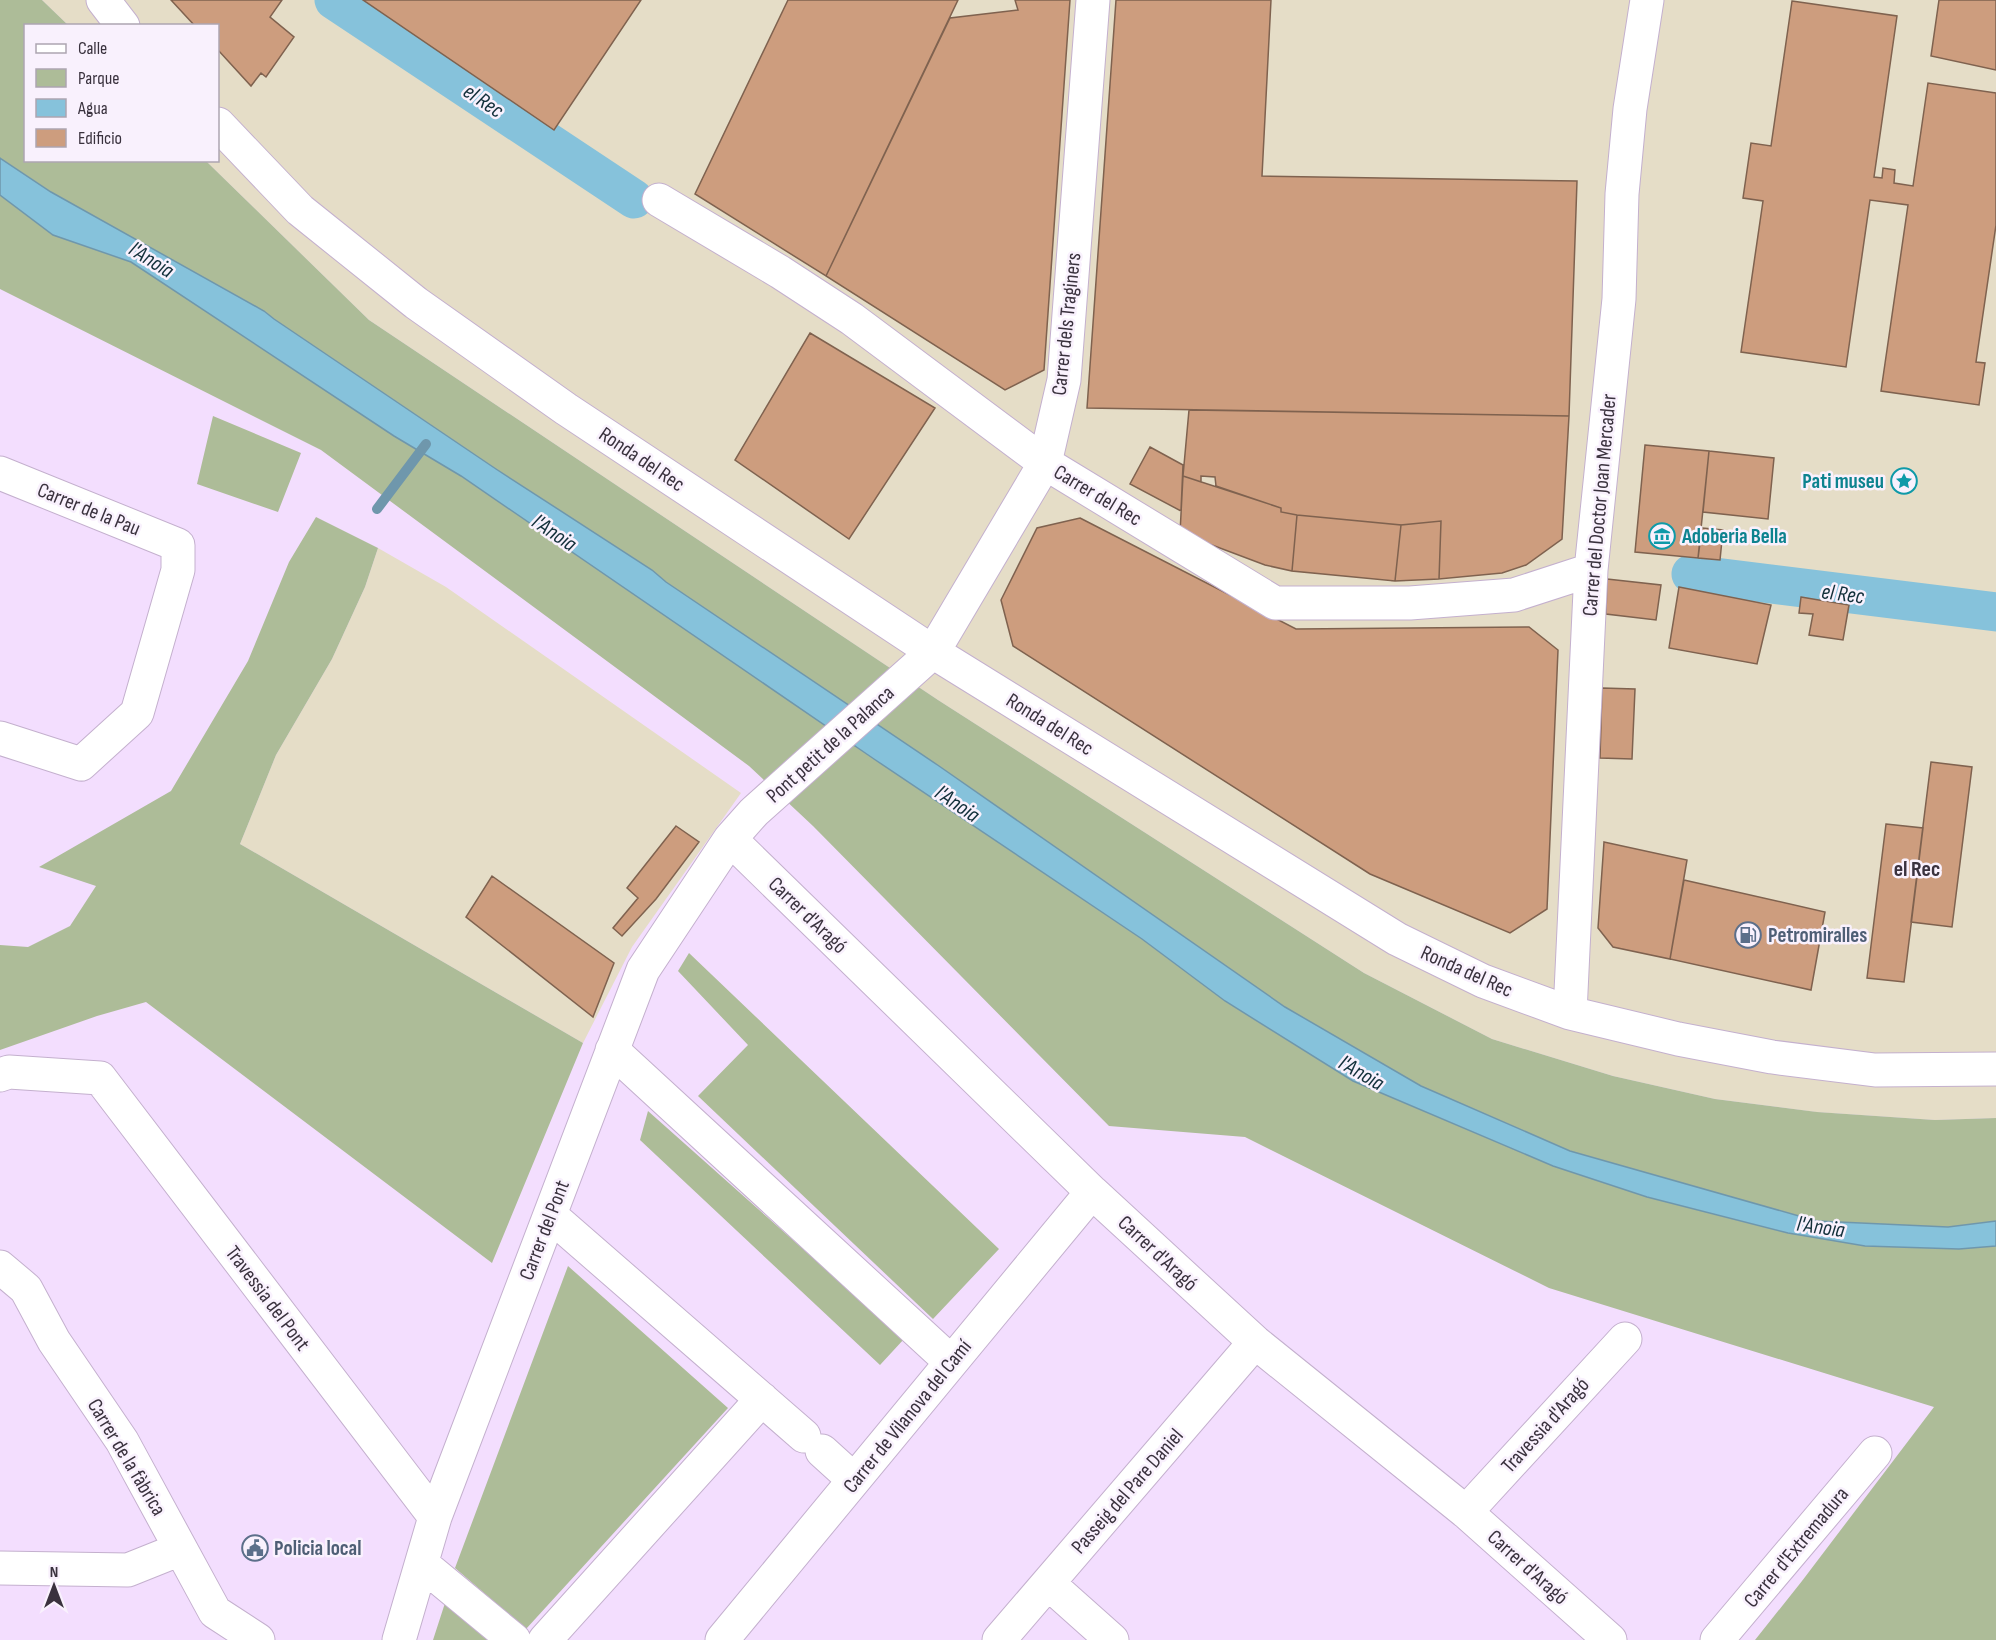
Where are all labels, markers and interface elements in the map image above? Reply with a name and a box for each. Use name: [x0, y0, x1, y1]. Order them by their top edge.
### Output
legend: [24, 24, 219, 162]
text: Calle: [78, 38, 107, 59]
text: Parque: [78, 68, 119, 89]
water label: el Rec: [458, 78, 509, 125]
text: Agua: [77, 98, 108, 119]
text: Edificio: [78, 128, 122, 149]
water label: l'Anoia: [124, 236, 179, 284]
street label: Carrer dels Traginers: [1047, 252, 1086, 397]
street label: Carrer del Doctor Joan Mercader: [1577, 393, 1622, 617]
street label: Ronda del Rec: [594, 422, 689, 497]
street label: Carrer del Rec: [1049, 459, 1146, 531]
place icon: Pati museu: [1889, 466, 1919, 496]
place label: Pati museu: [1802, 469, 1884, 494]
street label: Carrer de la Pau: [34, 478, 144, 541]
water label: l'Anoia: [527, 509, 582, 558]
museum icon: Adoberia Bella: [1647, 521, 1677, 551]
place label: Adoberia Bella: [1681, 524, 1787, 549]
water label: el Rec: [1820, 578, 1866, 611]
street label: Pont petit de la Palanca: [761, 680, 899, 808]
street label: Ronda del Rec: [1002, 688, 1098, 761]
water label: l'Anoia: [930, 780, 985, 829]
district label: el Rec: [1894, 856, 1940, 883]
street label: Carrer d'Aragó: [763, 872, 852, 959]
fuel station icon: Petromiralles: [1733, 920, 1763, 950]
place label: Petromiralles: [1768, 923, 1867, 948]
street label: Ronda del Rec: [1417, 940, 1517, 1003]
water label: l'Anoia: [1334, 1050, 1389, 1097]
street label: Carrer del Pont: [514, 1177, 575, 1284]
street label: Carrer d'Aragó: [1113, 1210, 1203, 1296]
water label: l'Anoia: [1795, 1211, 1847, 1244]
street label: Travessia del Pont: [220, 1241, 315, 1356]
street label: Carrer de Vilanova del Camí: [838, 1335, 977, 1498]
street label: Travessia d'Aragó: [1496, 1373, 1595, 1478]
street label: Carrer de la fàbrica: [82, 1394, 171, 1520]
street label: Passeig del Pare Daniel: [1066, 1424, 1189, 1559]
street label: Carrer d'Extremadura: [1739, 1482, 1854, 1613]
street label: Carrer d'Aragó: [1482, 1525, 1573, 1610]
public building icon: Policia local: [240, 1533, 270, 1563]
place label: Policia local: [274, 1536, 361, 1561]
north arrow: [24, 1556, 84, 1616]
text: N: [50, 1563, 58, 1582]

